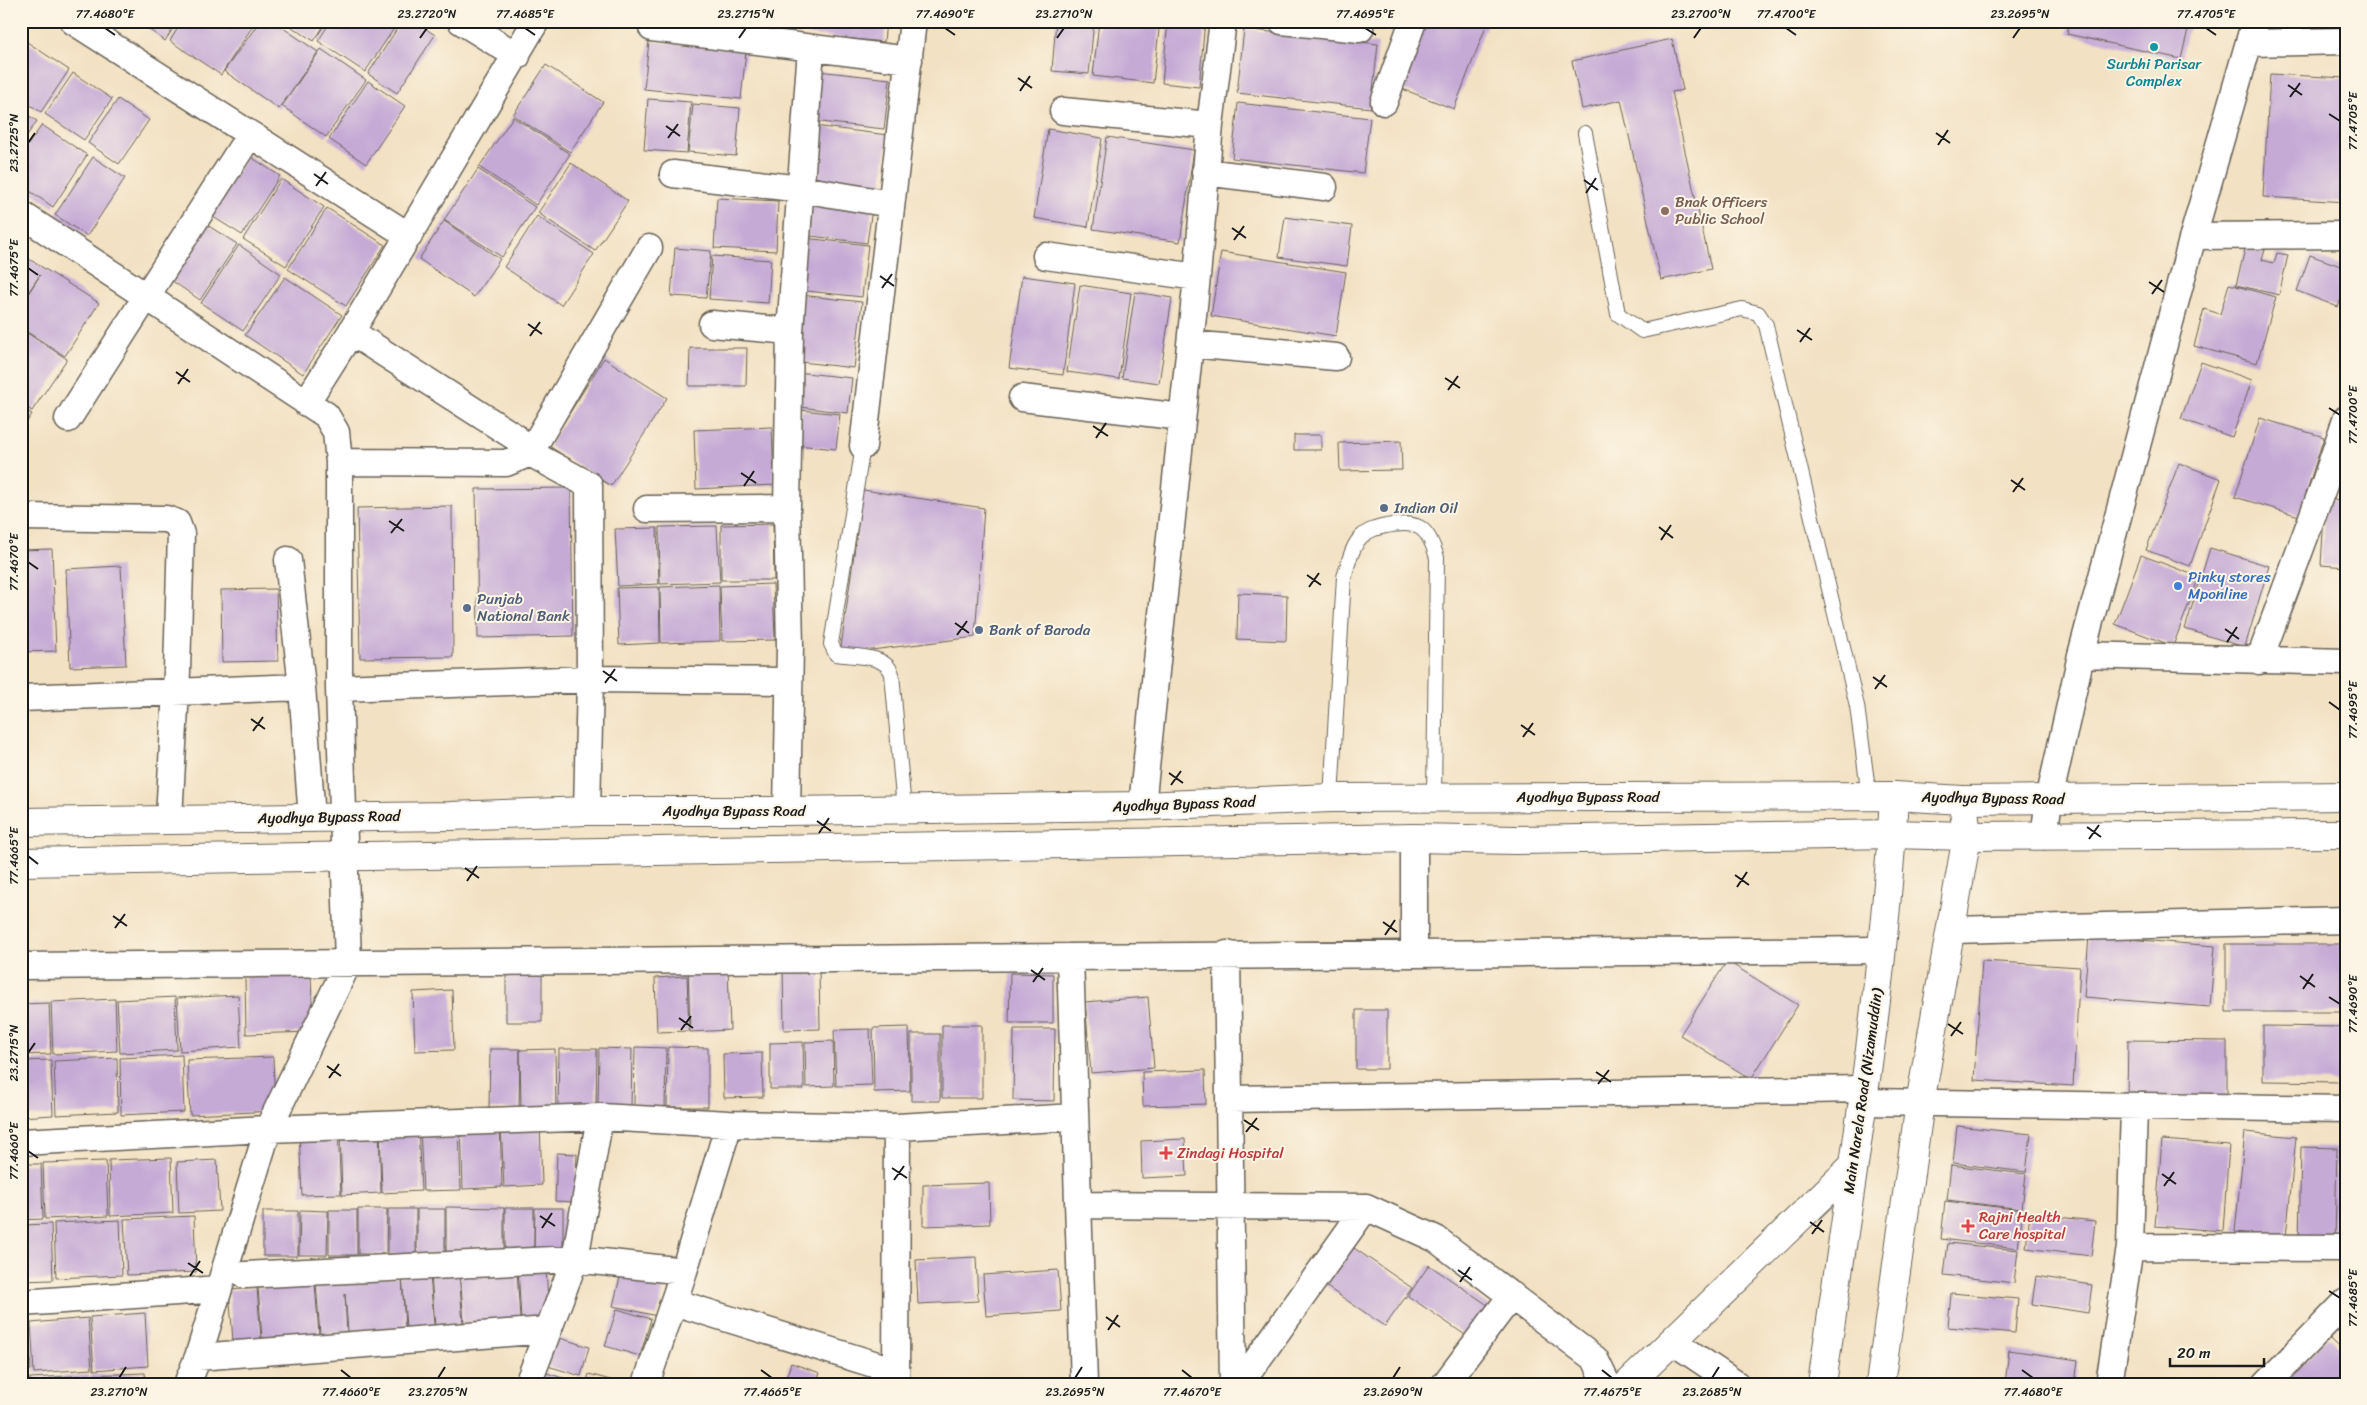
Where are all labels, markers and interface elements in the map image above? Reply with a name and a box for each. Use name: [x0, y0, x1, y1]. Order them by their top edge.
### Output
text: 77.4680°E: [76, 3, 135, 25]
text: 23.2720°N: [398, 3, 457, 25]
text: 77.4685°E: [496, 3, 555, 25]
text: 23.2715°N: [718, 3, 775, 25]
text: 77.4690°E: [916, 3, 976, 25]
text: 23.2710°N: [1035, 3, 1093, 25]
text: 77.4695°E: [1336, 3, 1395, 25]
text: 23.2700°N: [1671, 3, 1731, 25]
text: 77.4700°E: [1757, 3, 1817, 25]
text: 23.2695°N: [1990, 3, 2050, 25]
text: 77.4705°E: [2177, 3, 2237, 25]
marker: Surbhi Parisar Complex: [2148, 41, 2160, 53]
place label: Surbhi Parisar Complex: [2106, 51, 2202, 94]
text: 77.4705°E: [2342, 90, 2364, 150]
text: 23.2725°N: [3, 113, 25, 172]
place label: Bnak Officers Public School: [1675, 189, 1767, 232]
marker: Bnak Officers Public School: [1659, 205, 1671, 217]
text: 77.4675°E: [3, 238, 25, 297]
text: 77.4700°E: [2342, 384, 2364, 444]
place label: Indian Oil: [1393, 495, 1459, 521]
marker: Indian Oil: [1378, 502, 1390, 514]
text: 77.4670°E: [3, 532, 25, 591]
place label: Pinky stores Mponline: [2188, 564, 2271, 607]
marker: Pinky stores Mponline: [2172, 580, 2184, 592]
place label: Punjab National Bank: [477, 586, 570, 629]
marker: Punjab National Bank: [461, 602, 473, 614]
place label: Bank of Baroda: [989, 617, 1091, 643]
marker: Bank of Baroda: [973, 624, 985, 636]
text: 77.4695°E: [2342, 680, 2364, 739]
street label: Ayodhya Bypass Road: [1516, 784, 1660, 810]
street label: Ayodhya Bypass Road: [1920, 784, 2066, 812]
street label: Ayodhya Bypass Road: [1111, 788, 1257, 820]
street label: Ayodhya Bypass Road: [662, 798, 806, 824]
street label: Ayodhya Bypass Road: [256, 803, 402, 831]
text: 77.4665°E: [3, 826, 25, 885]
text: 77.4690°E: [2342, 973, 2364, 1033]
street label: Main Narela Road (Nizamuddin): [1836, 986, 1890, 1195]
text: 23.2715°N: [3, 1024, 25, 1081]
text: 77.4660°E: [3, 1121, 25, 1180]
place label: Zindagi Hospital: [1177, 1140, 1284, 1166]
marker: Zindagi Hospital: [1159, 1146, 1173, 1160]
place label: Rajni Health Care hospital: [1979, 1204, 2066, 1247]
marker: Rajni Health Care hospital: [1961, 1219, 1975, 1233]
text: 77.4685°E: [2342, 1268, 2364, 1327]
scale bar: [2170, 1335, 2263, 1367]
text: 20 m: [2177, 1340, 2211, 1366]
text: 23.2710°N: [90, 1381, 148, 1403]
text: 77.4660°E: [322, 1381, 381, 1403]
text: 23.2705°N: [408, 1381, 468, 1403]
text: 77.4665°E: [743, 1381, 802, 1403]
text: 23.2695°N: [1045, 1381, 1105, 1403]
text: 77.4670°E: [1163, 1381, 1222, 1403]
text: 23.2690°N: [1363, 1381, 1423, 1403]
text: 77.4675°E: [1583, 1381, 1642, 1403]
text: 23.2685°N: [1683, 1381, 1742, 1403]
text: 77.4680°E: [2004, 1381, 2063, 1403]

